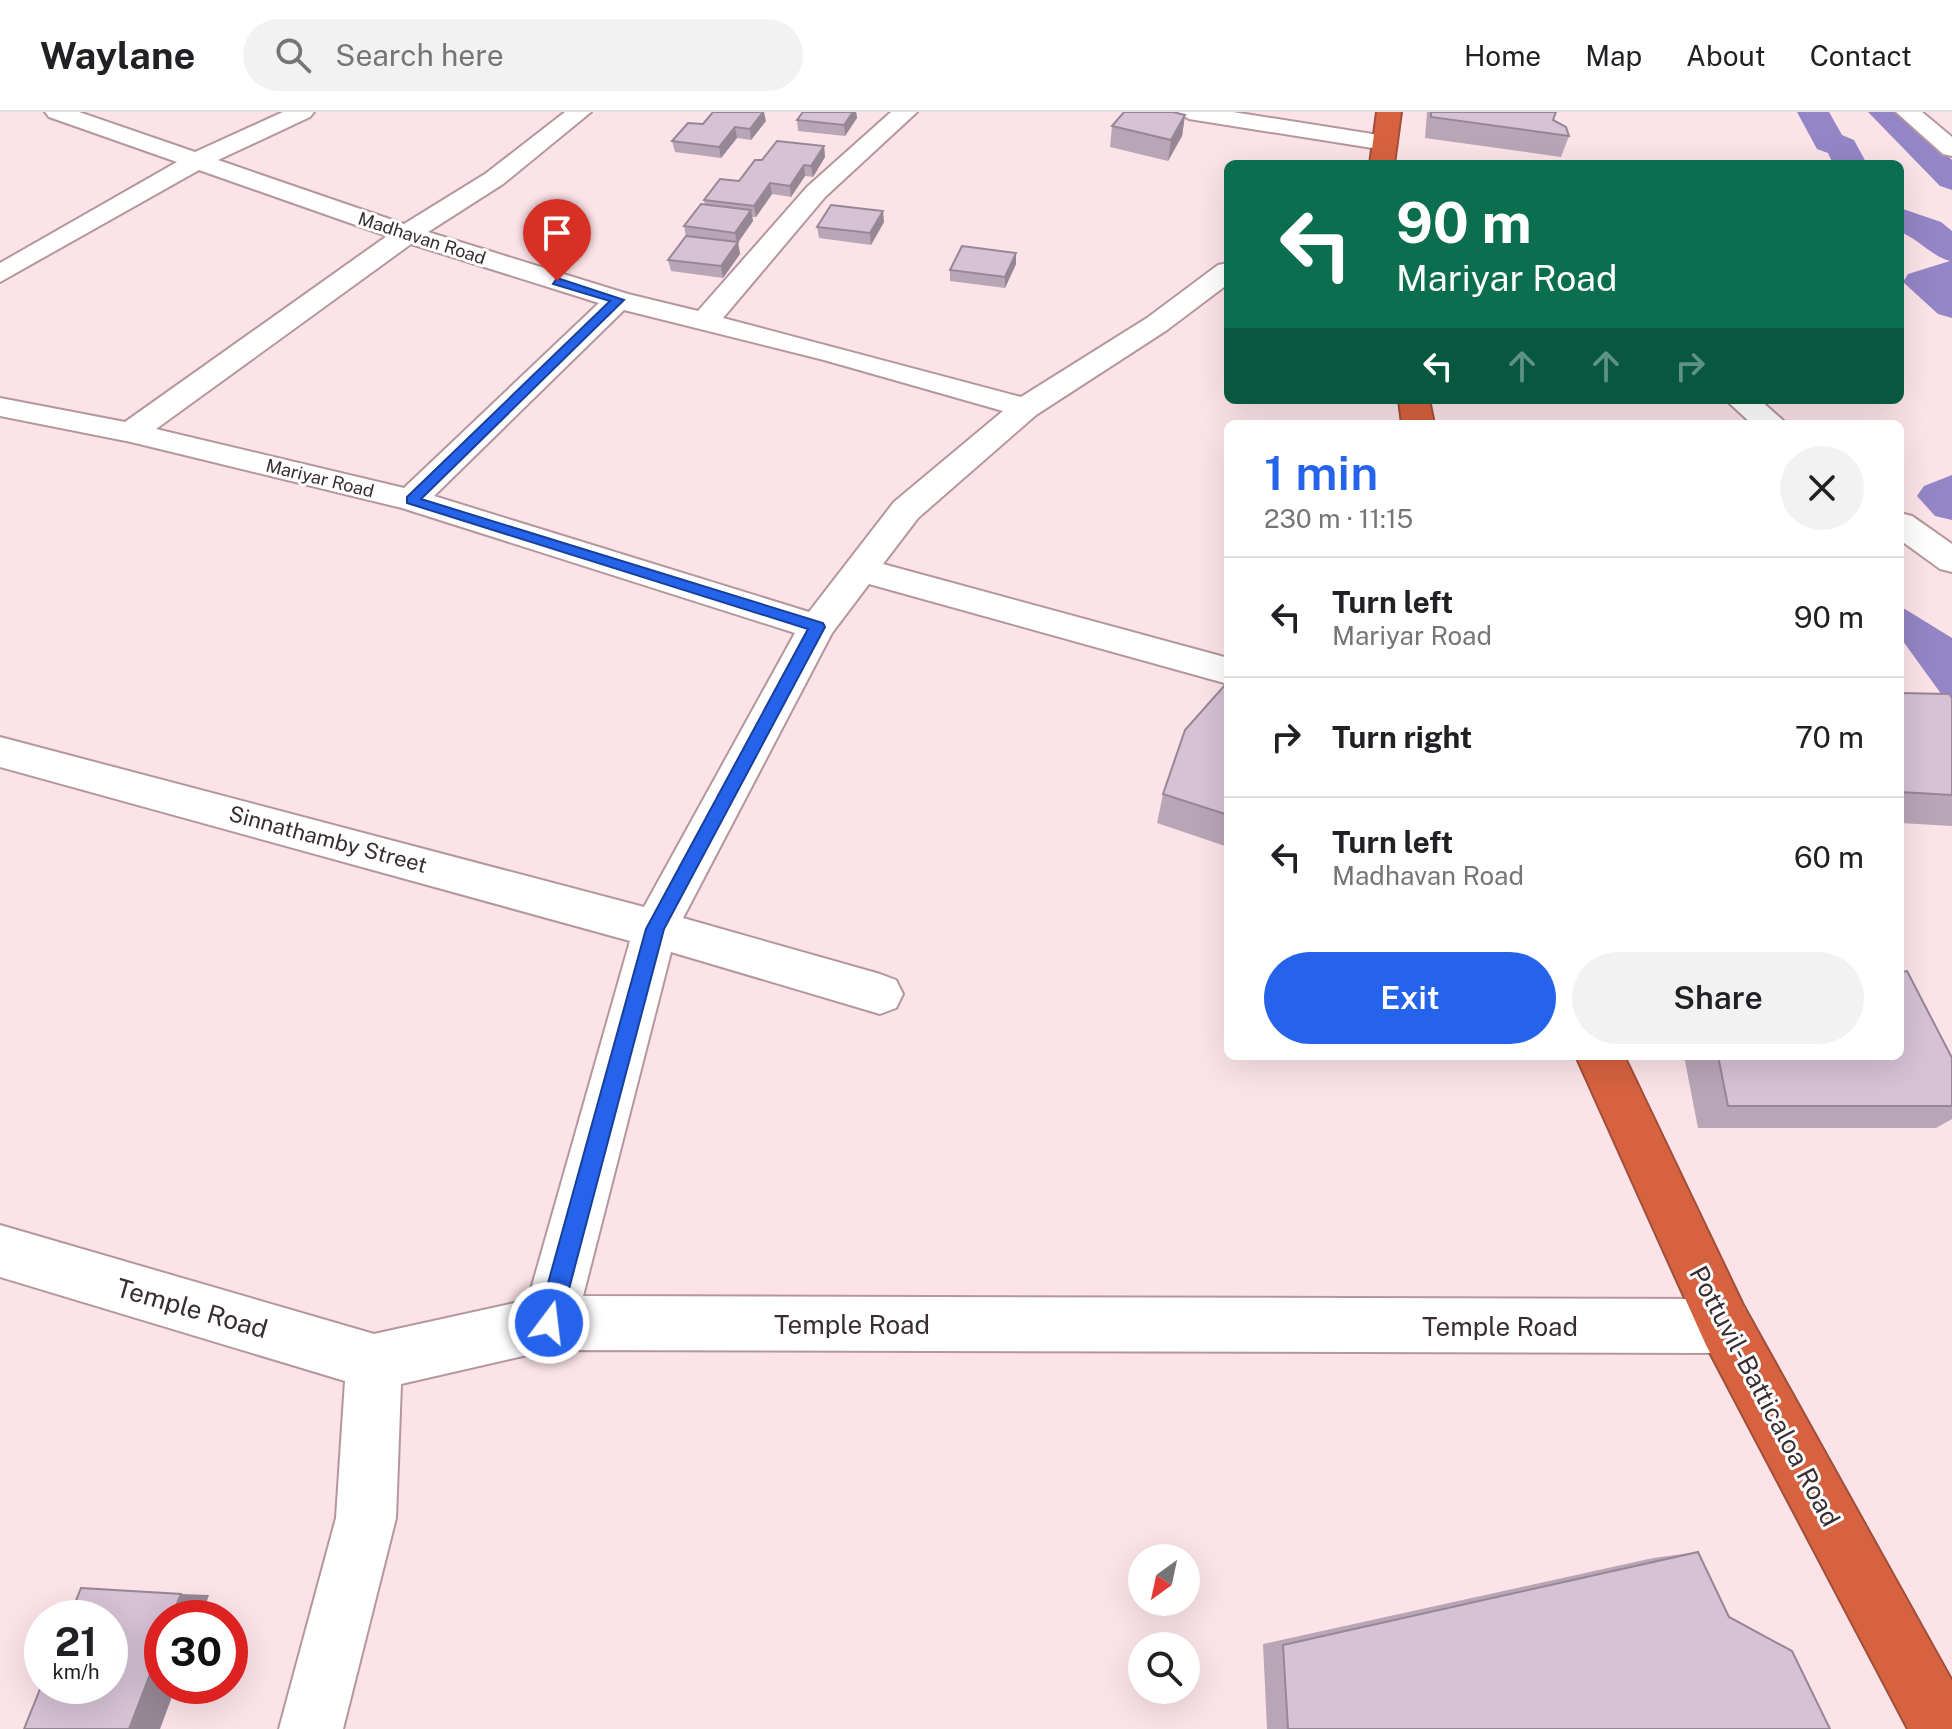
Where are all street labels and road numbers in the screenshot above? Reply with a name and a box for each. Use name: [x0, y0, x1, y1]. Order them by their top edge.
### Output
street label: Madhavan Road: [356, 207, 488, 269]
street label: Mariyar Road: [264, 454, 376, 502]
street label: Sinnathamby Street: [226, 800, 430, 878]
street label: Pottuvil-Batticaloa Road: [1683, 1261, 1847, 1531]
street label: Temple Road: [113, 1272, 271, 1344]
street label: Temple Road: [774, 1309, 930, 1340]
street label: Temple Road: [1422, 1311, 1578, 1342]

